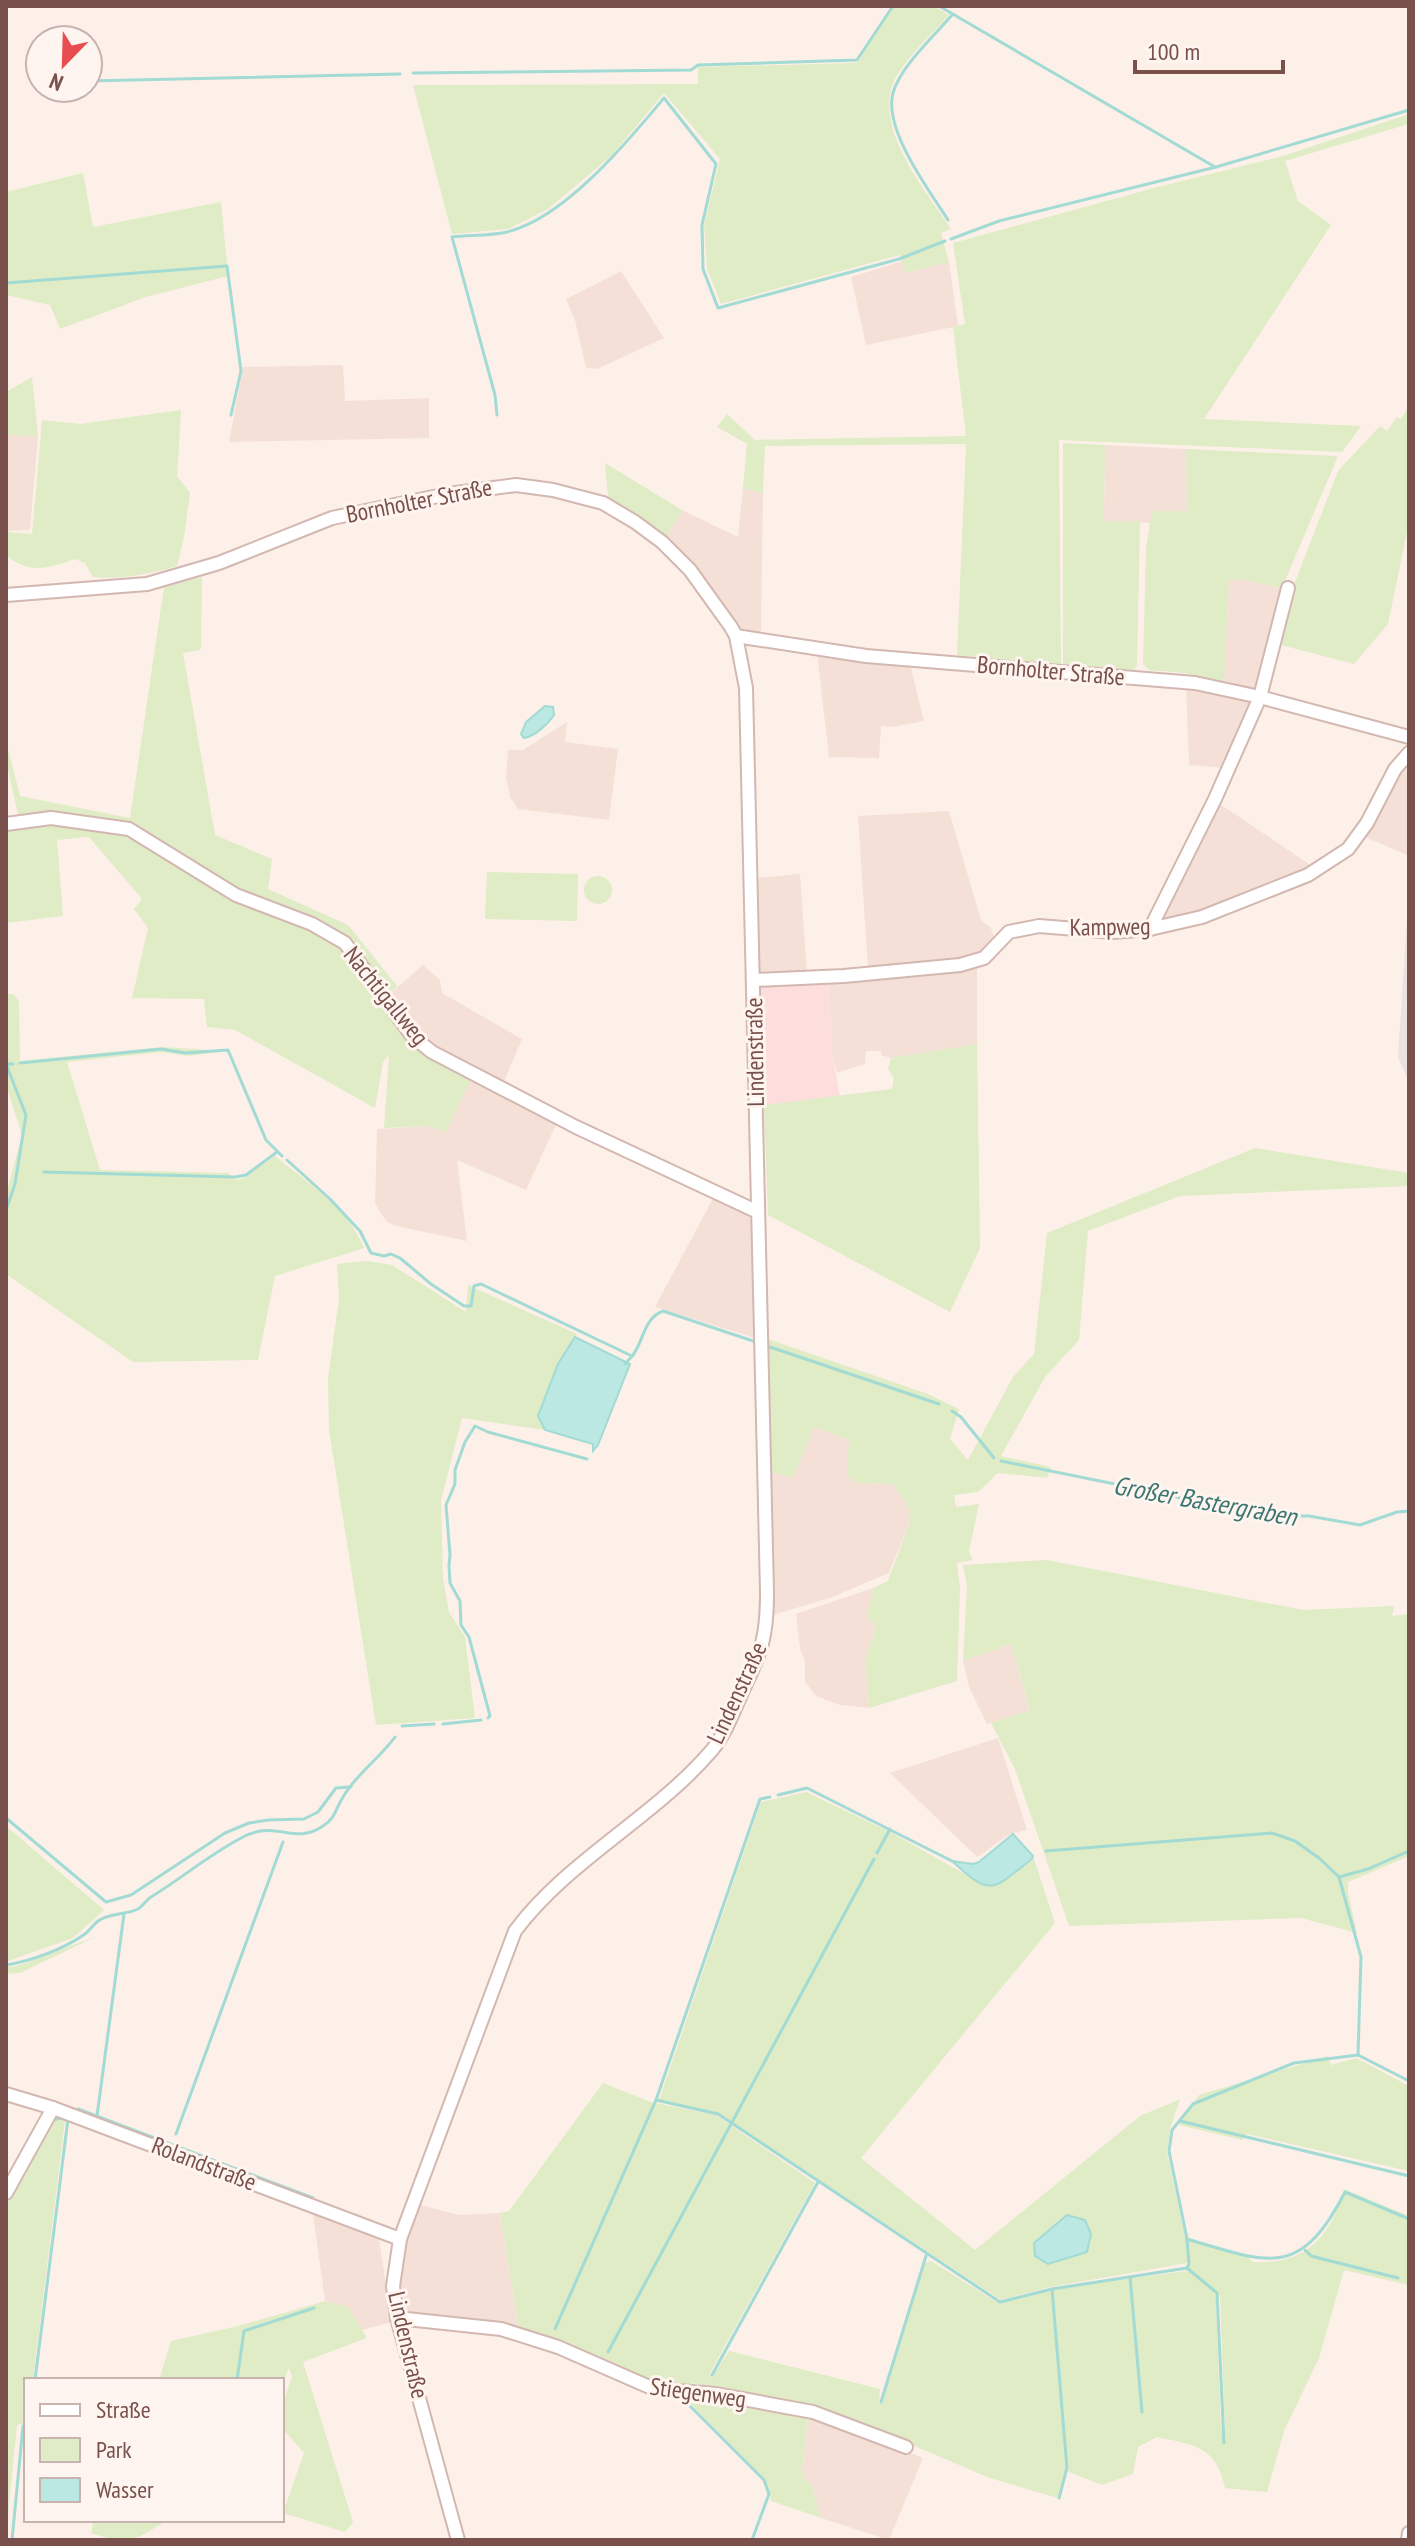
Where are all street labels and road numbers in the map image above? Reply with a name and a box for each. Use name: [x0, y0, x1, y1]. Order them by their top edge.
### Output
street label: Bornholter Straße: [343, 471, 494, 530]
street label: Bornholter Straße: [976, 649, 1126, 692]
street label: Kampweg: [1069, 910, 1151, 943]
street label: Nachtigallweg: [337, 940, 436, 1052]
street label: Lindenstraße: [738, 997, 771, 1107]
street label: Lindenstraße: [699, 1637, 774, 1749]
street label: Rolandstraße: [147, 2129, 261, 2198]
street label: Lindenstraße: [381, 2288, 436, 2402]
street label: Stiegenweg: [648, 2370, 748, 2415]

